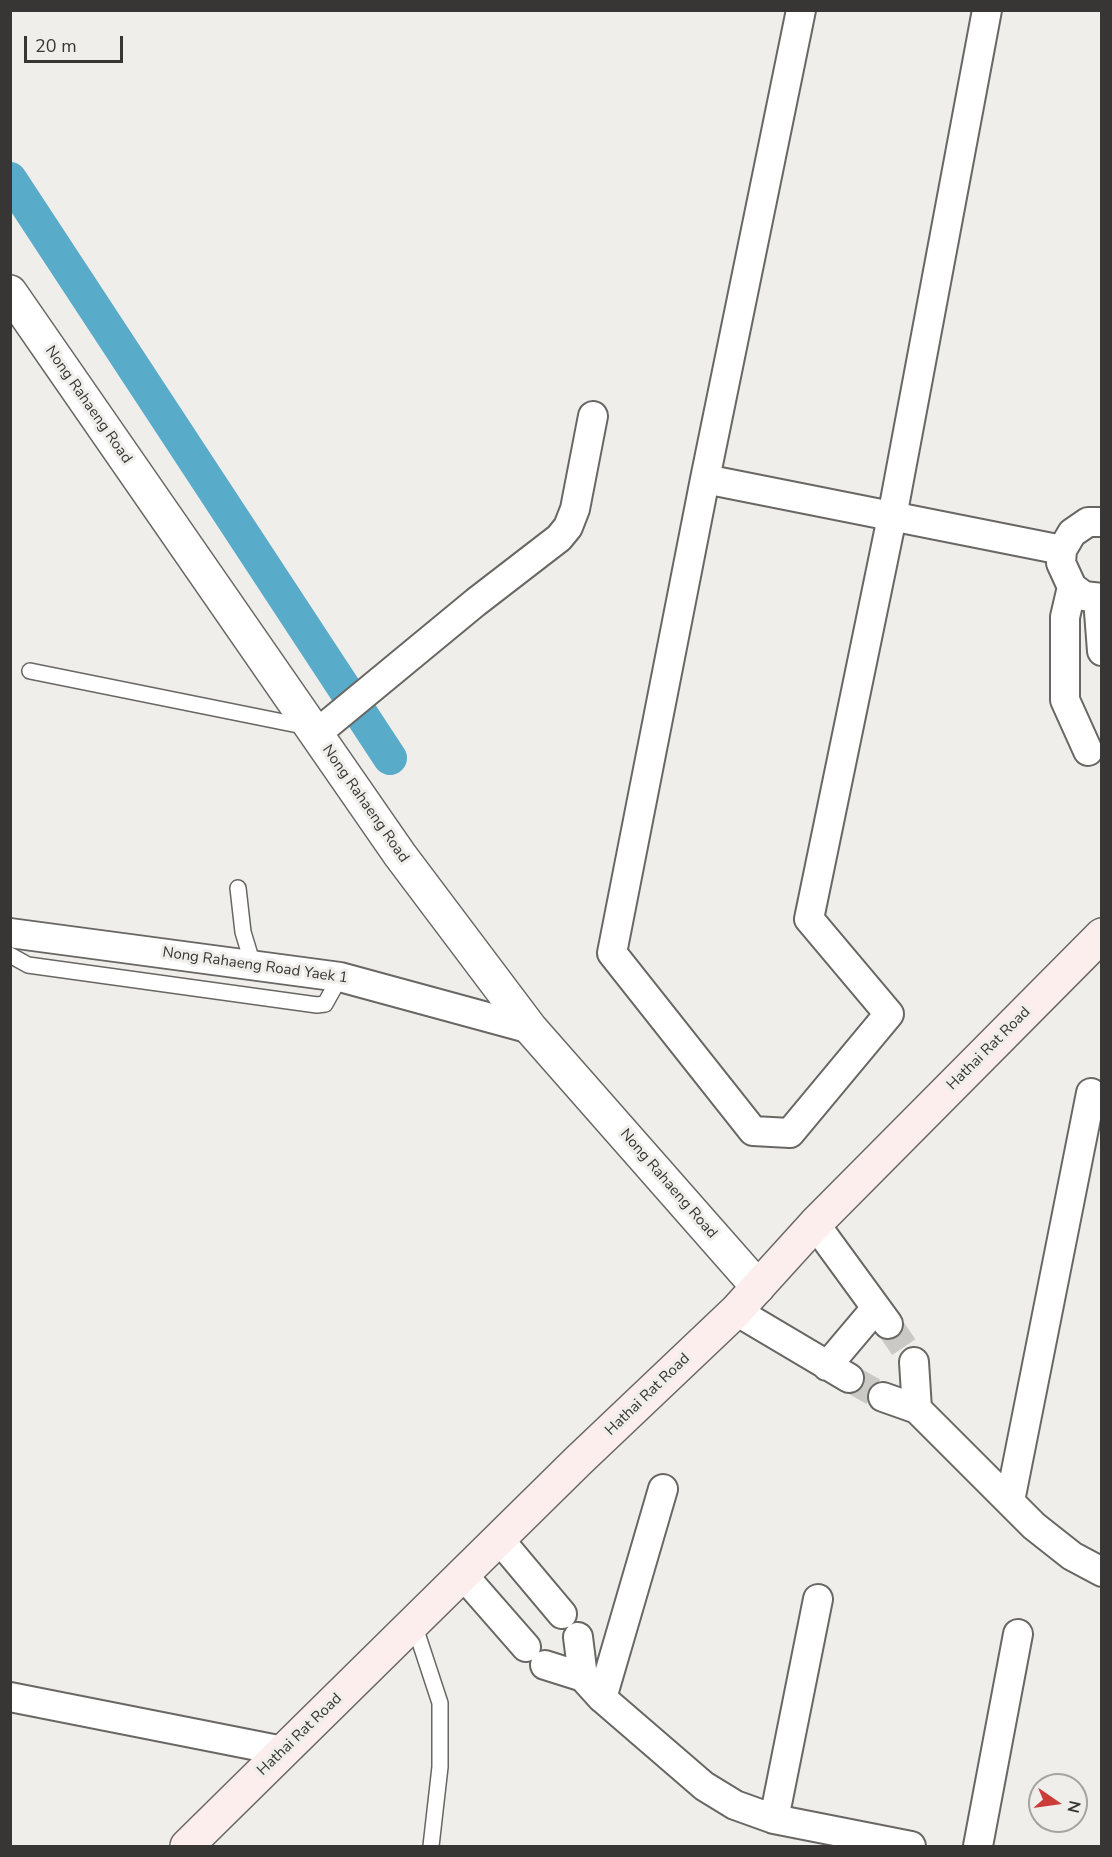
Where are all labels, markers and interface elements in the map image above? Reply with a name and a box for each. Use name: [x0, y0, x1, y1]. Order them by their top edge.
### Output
scale bar: [27, 24, 126, 62]
text: 20 m: [35, 34, 77, 58]
street label: Nong Rahaeng Road: [41, 343, 135, 467]
street label: Nong Rahaeng Road: [318, 742, 412, 866]
street label: Nong Rahaeng Road Yaek 1: [161, 944, 349, 988]
street label: Hathai Rat Road: [944, 1004, 1034, 1094]
street label: Nong Rahaeng Road: [616, 1126, 720, 1242]
street label: Hathai Rat Road: [602, 1350, 694, 1440]
street label: Hathai Rat Road: [254, 1690, 346, 1780]
north arrow: [1028, 1773, 1088, 1833]
text: N: [1062, 1798, 1086, 1815]

